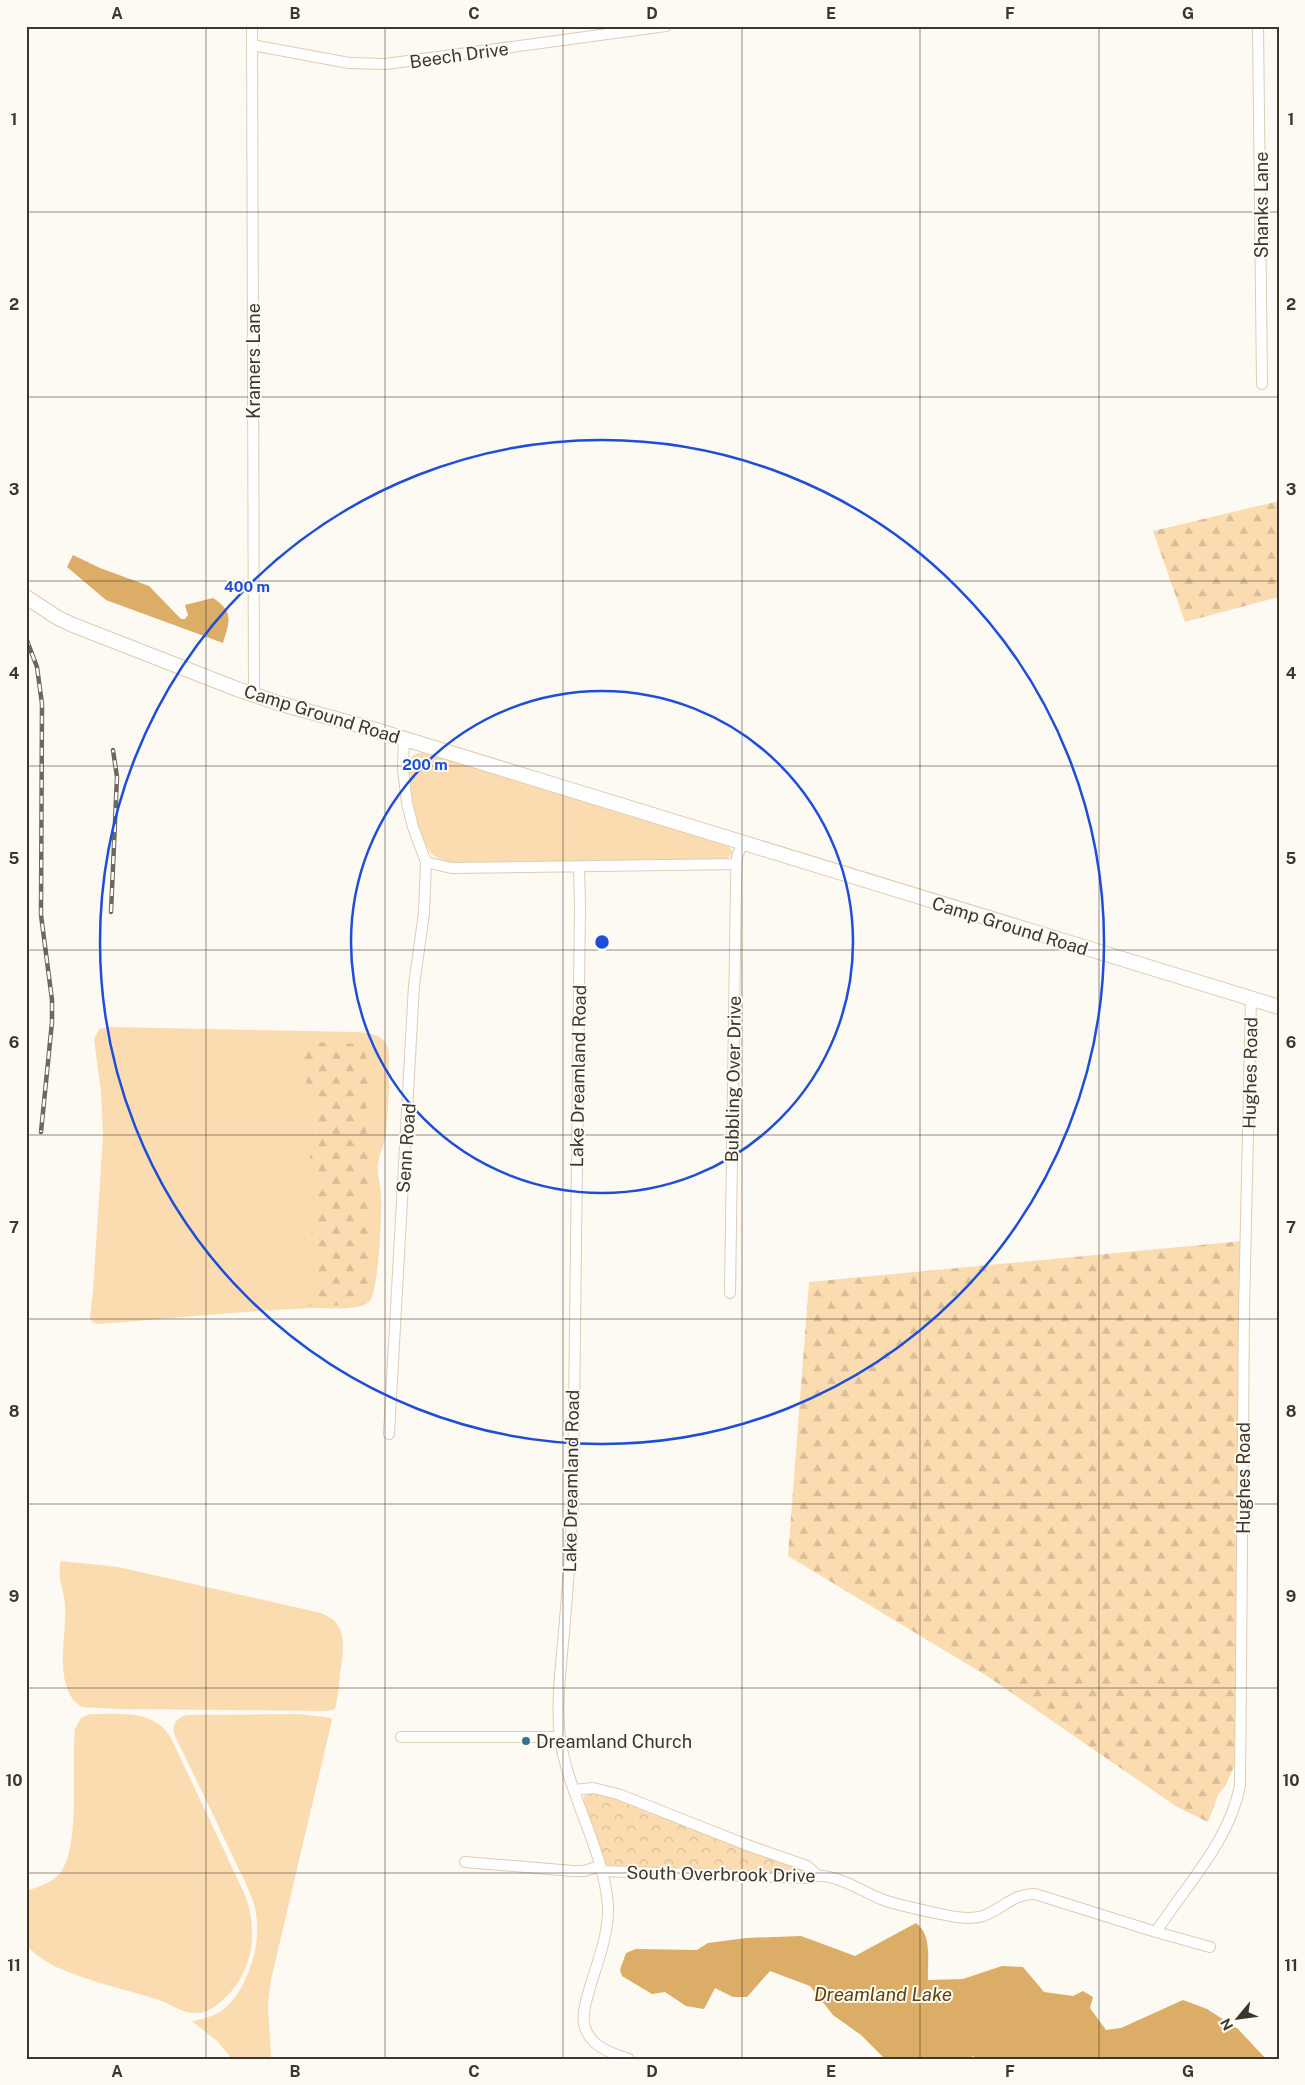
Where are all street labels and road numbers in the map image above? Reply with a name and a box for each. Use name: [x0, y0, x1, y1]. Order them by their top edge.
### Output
street label: Beech Drive: [408, 38, 510, 72]
street label: Shanks Lane: [1251, 152, 1272, 258]
street label: Kramers Lane: [243, 303, 264, 419]
street label: Camp Ground Road: [242, 680, 402, 748]
street label: Camp Ground Road: [930, 892, 1090, 960]
street label: Lake Dreamland Road: [566, 985, 590, 1167]
street label: Bubbling Over Drive: [721, 995, 745, 1163]
street label: Hughes Road: [1239, 1017, 1261, 1129]
street label: Senn Road: [392, 1102, 420, 1194]
street label: Lake Dreamland Road: [559, 1390, 583, 1572]
street label: Hughes Road: [1233, 1422, 1254, 1534]
street label: South Overbrook Drive: [626, 1862, 816, 1886]

